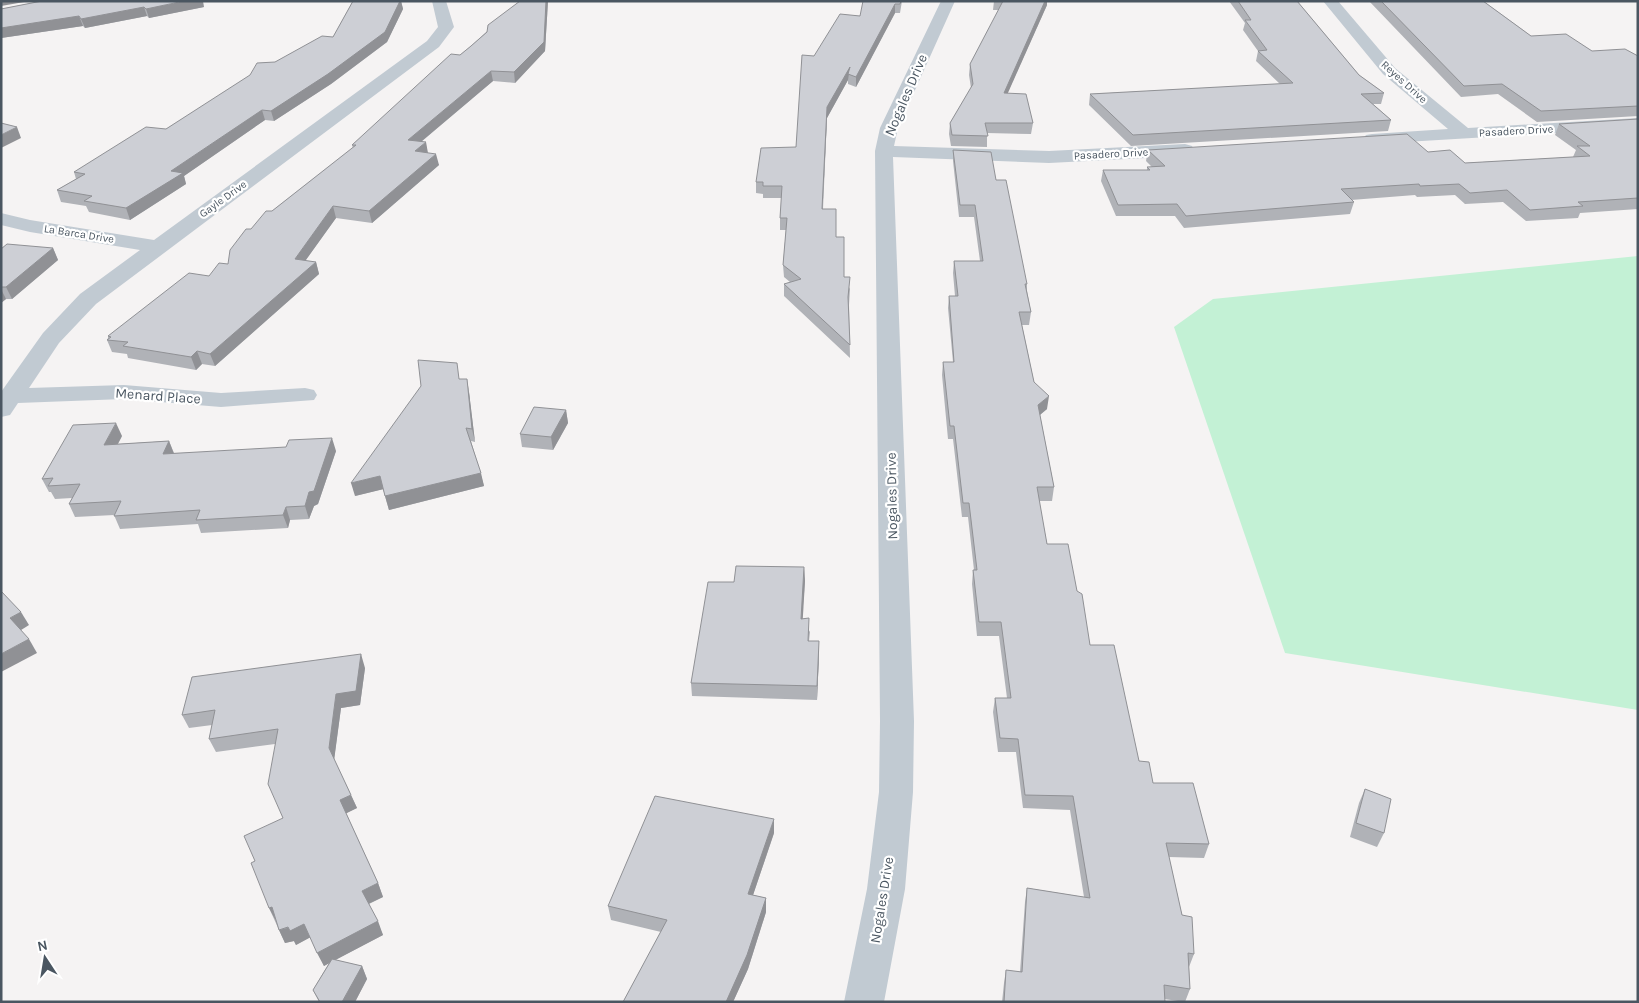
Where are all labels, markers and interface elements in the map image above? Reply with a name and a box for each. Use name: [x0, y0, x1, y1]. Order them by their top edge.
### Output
street label: Nogales Drive: [881, 51, 931, 139]
street label: Reyes Drive: [1378, 58, 1430, 106]
street label: Pasadero Drive: [1478, 123, 1554, 139]
street label: Pasadero Drive: [1073, 146, 1149, 162]
street label: Gayle Drive: [197, 177, 249, 221]
street label: La Barca Drive: [43, 222, 115, 246]
street label: Menard Place: [115, 385, 201, 407]
street label: Nogales Drive: [883, 452, 901, 540]
street label: Nogales Drive: [867, 856, 897, 944]
north arrow: [20, 933, 70, 983]
text: N: [36, 936, 49, 955]

